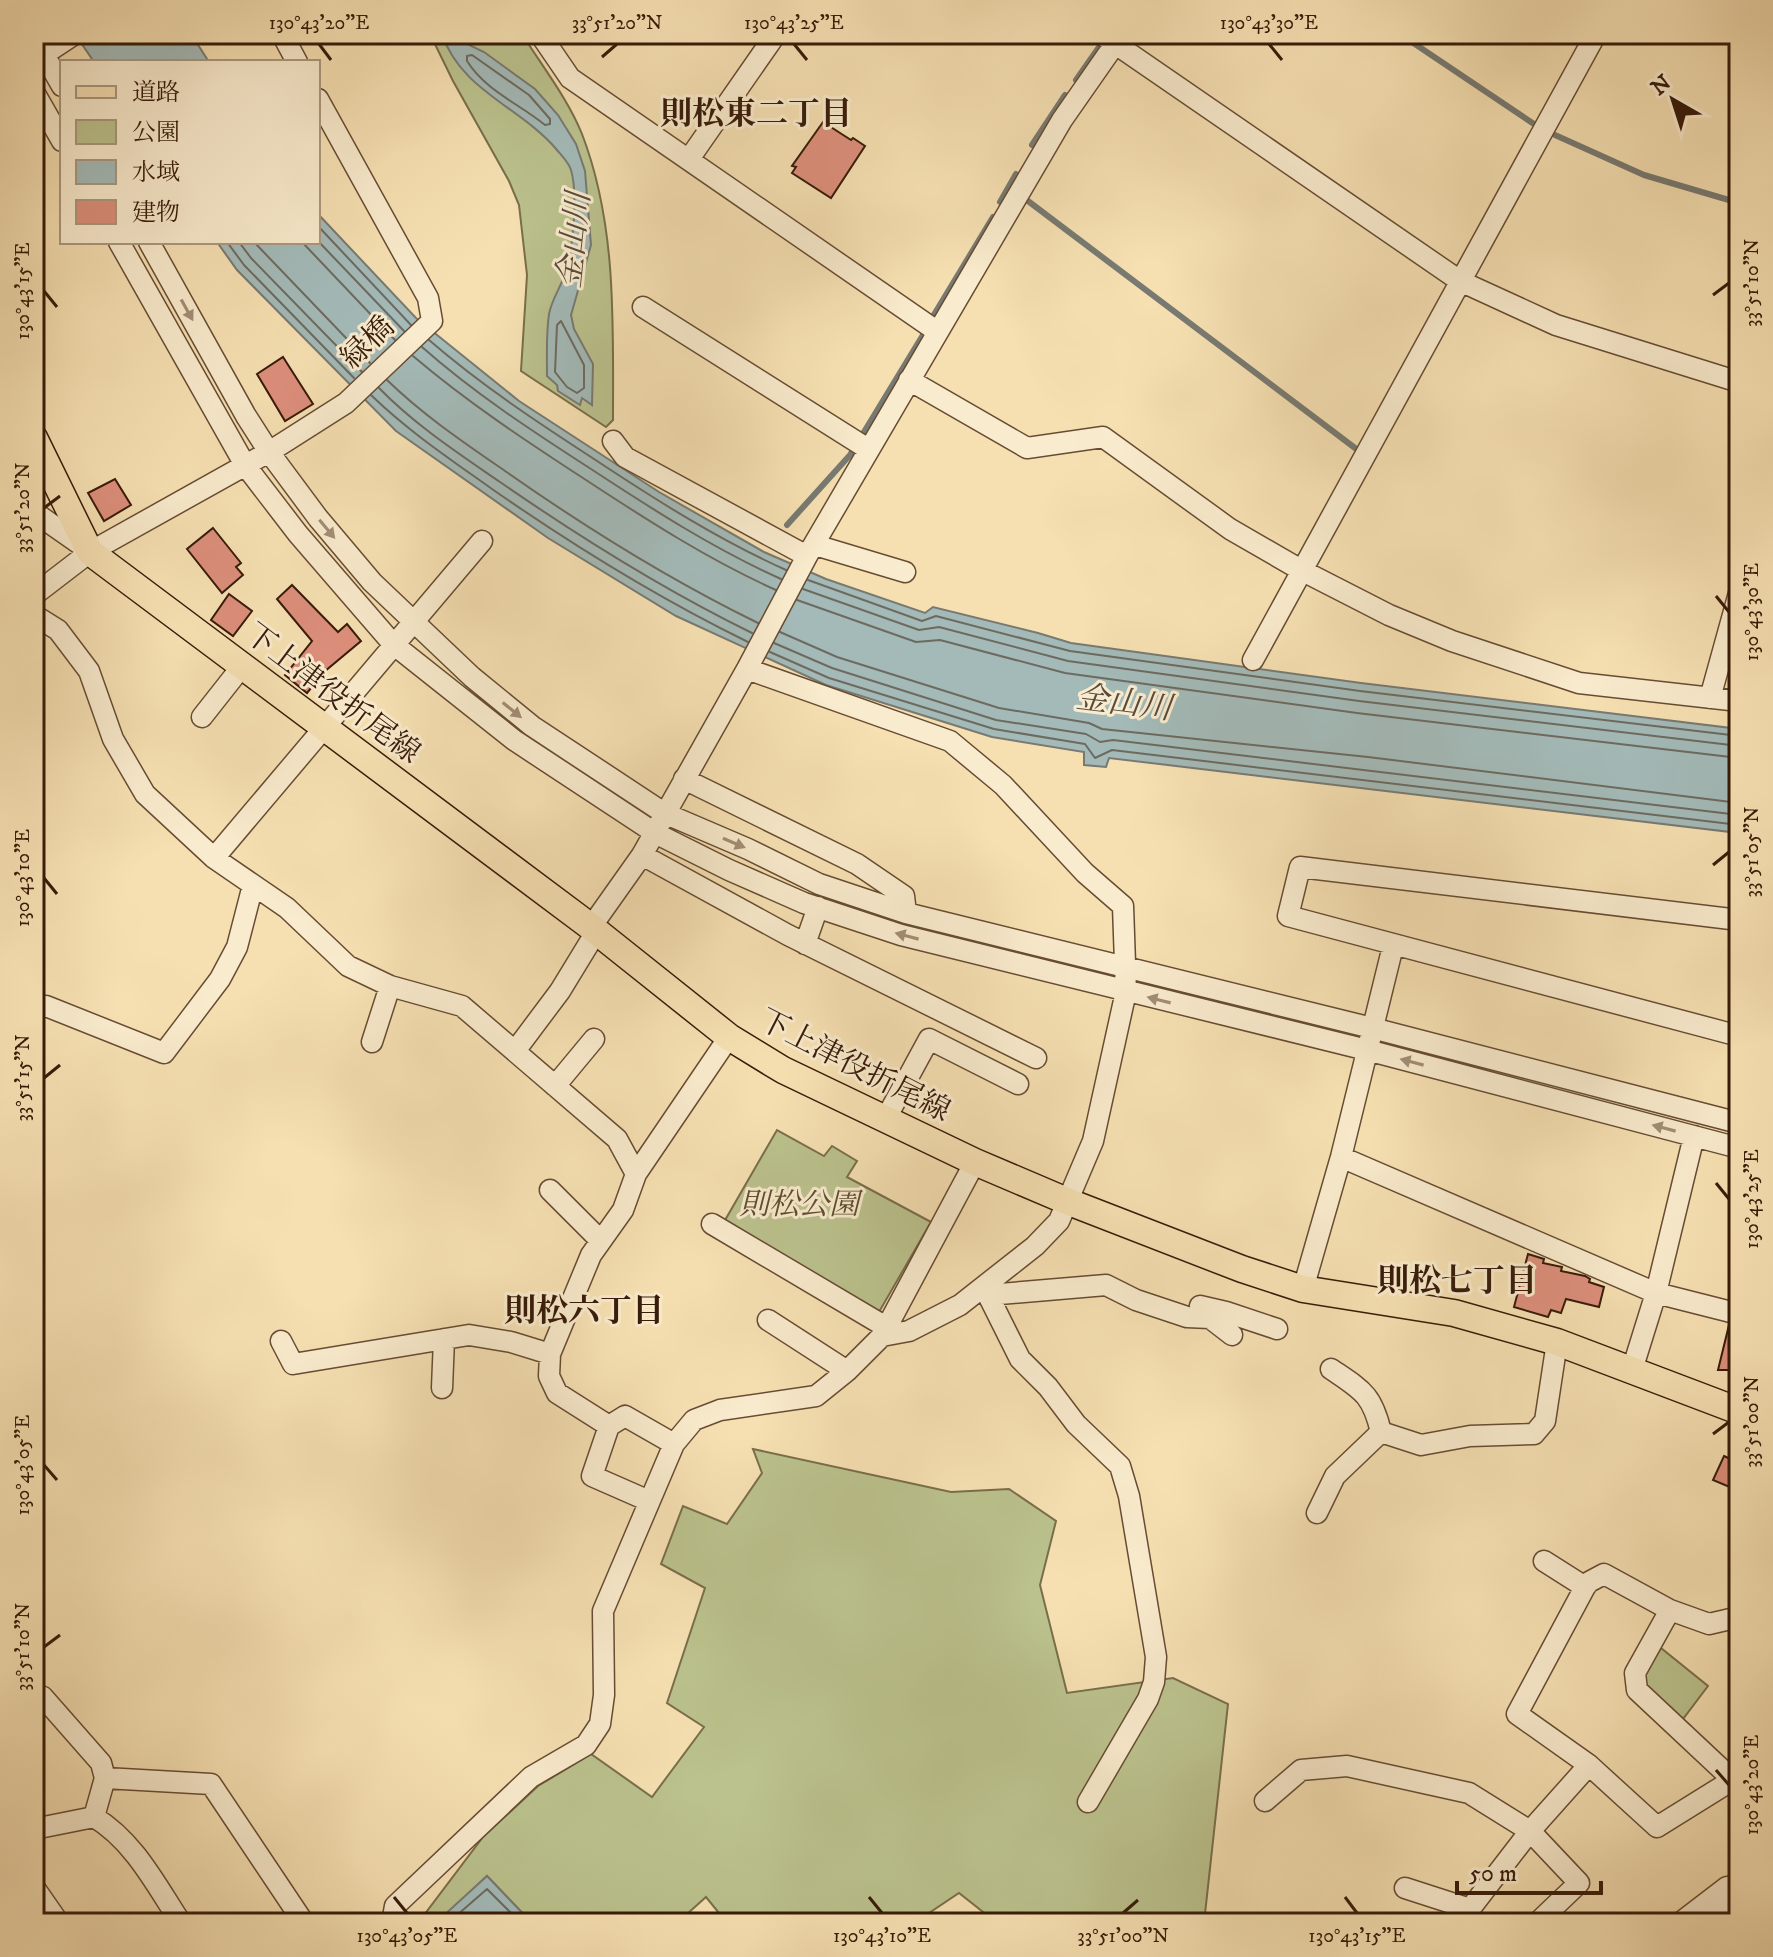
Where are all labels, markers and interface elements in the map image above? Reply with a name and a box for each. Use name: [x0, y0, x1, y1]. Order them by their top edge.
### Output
text: 130°43'20"E: [269, 11, 369, 36]
text: 33°51'20"N: [572, 11, 662, 36]
text: 130°43'25"E: [744, 11, 844, 36]
text: 130°43'30"E: [1220, 11, 1318, 36]
legend: [60, 60, 320, 244]
north arrow: [1633, 60, 1713, 140]
text: N: [1646, 69, 1677, 102]
text: 道路: [132, 78, 180, 108]
district label: 則松東二丁目: [660, 95, 852, 135]
text: 公園: [132, 118, 180, 148]
text: 水域: [132, 158, 180, 188]
water label: 金山川: [550, 187, 600, 290]
text: 建物: [132, 198, 180, 228]
text: 33°51'10"N: [1740, 239, 1765, 327]
text: 130°43'15"E: [11, 242, 36, 340]
one-way arrow: [180, 299, 194, 321]
street label: 緑橋: [334, 309, 402, 377]
text: 33°51'20"N: [11, 463, 36, 553]
one-way arrow: [318, 518, 335, 538]
text: 130°43'30"E: [1740, 563, 1765, 661]
street label: 下上津役折尾線: [237, 616, 427, 772]
water label: 金山川: [1074, 678, 1177, 730]
one-way arrow: [502, 701, 522, 718]
text: 33°51'05"N: [1740, 807, 1765, 897]
text: 130°43'10"E: [11, 829, 36, 927]
one-way arrow: [723, 837, 746, 850]
one-way arrow: [895, 930, 920, 942]
one-way arrow: [1147, 994, 1172, 1006]
street label: 下上津役折尾線: [752, 1002, 956, 1130]
text: 33°51'15"N: [11, 1034, 36, 1122]
one-way arrow: [1399, 1056, 1424, 1068]
one-way arrow: [1651, 1121, 1676, 1133]
text: 130°43'25"E: [1740, 1149, 1765, 1249]
park label: 則松公園: [739, 1187, 864, 1224]
district label: 則松七丁目: [1377, 1262, 1537, 1302]
district label: 則松六丁目: [504, 1292, 664, 1332]
text: 33°51'00"N: [1740, 1376, 1765, 1468]
text: 130°43'05"E: [11, 1415, 36, 1515]
text: 33°51'10"N: [11, 1603, 36, 1691]
text: 130°43'20"E: [1740, 1735, 1765, 1835]
scale bar: [1457, 1845, 1601, 1895]
text: 50 m: [1469, 1859, 1517, 1889]
text: 130°43'05"E: [357, 1924, 457, 1949]
text: 130°43'10"E: [833, 1924, 931, 1949]
text: 33°51'00"N: [1077, 1924, 1169, 1949]
text: 130°43'15"E: [1308, 1924, 1406, 1949]

